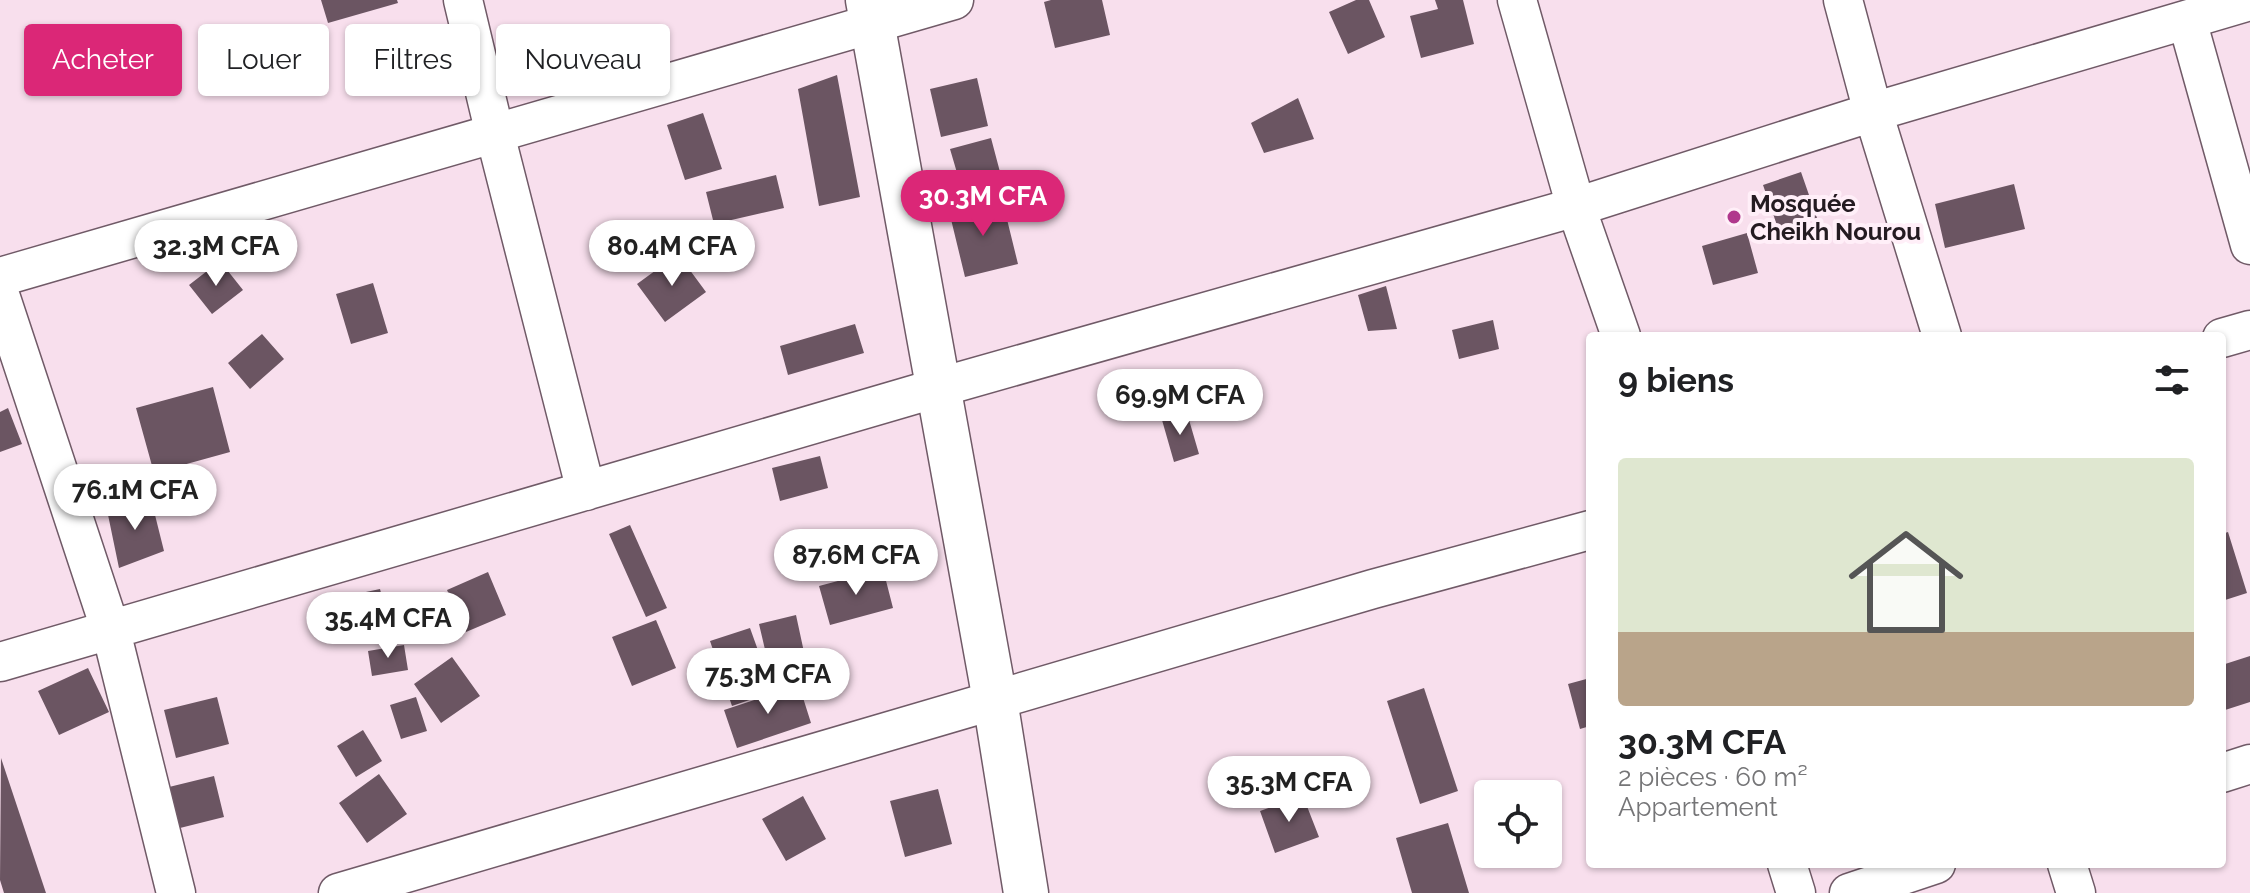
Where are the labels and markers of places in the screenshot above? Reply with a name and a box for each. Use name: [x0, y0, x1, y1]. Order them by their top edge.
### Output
pin: 30.3M CFA: [891, 170, 1075, 238]
place label: Mosquée Cheikh Nourou: [1750, 189, 1921, 246]
marker: Mosquée Cheikh Nourou: [1725, 208, 1743, 226]
pin: 32.3M CFA: [124, 220, 308, 288]
pin: 80.4M CFA: [580, 220, 764, 288]
pin: 69.9M CFA: [1088, 369, 1272, 437]
pin: 76.1M CFA: [43, 464, 227, 532]
pin: 87.6M CFA: [764, 529, 948, 597]
pin: 35.4M CFA: [296, 592, 480, 660]
pin: 75.3M CFA: [676, 648, 860, 716]
pin: 35.3M CFA: [1197, 756, 1381, 824]

